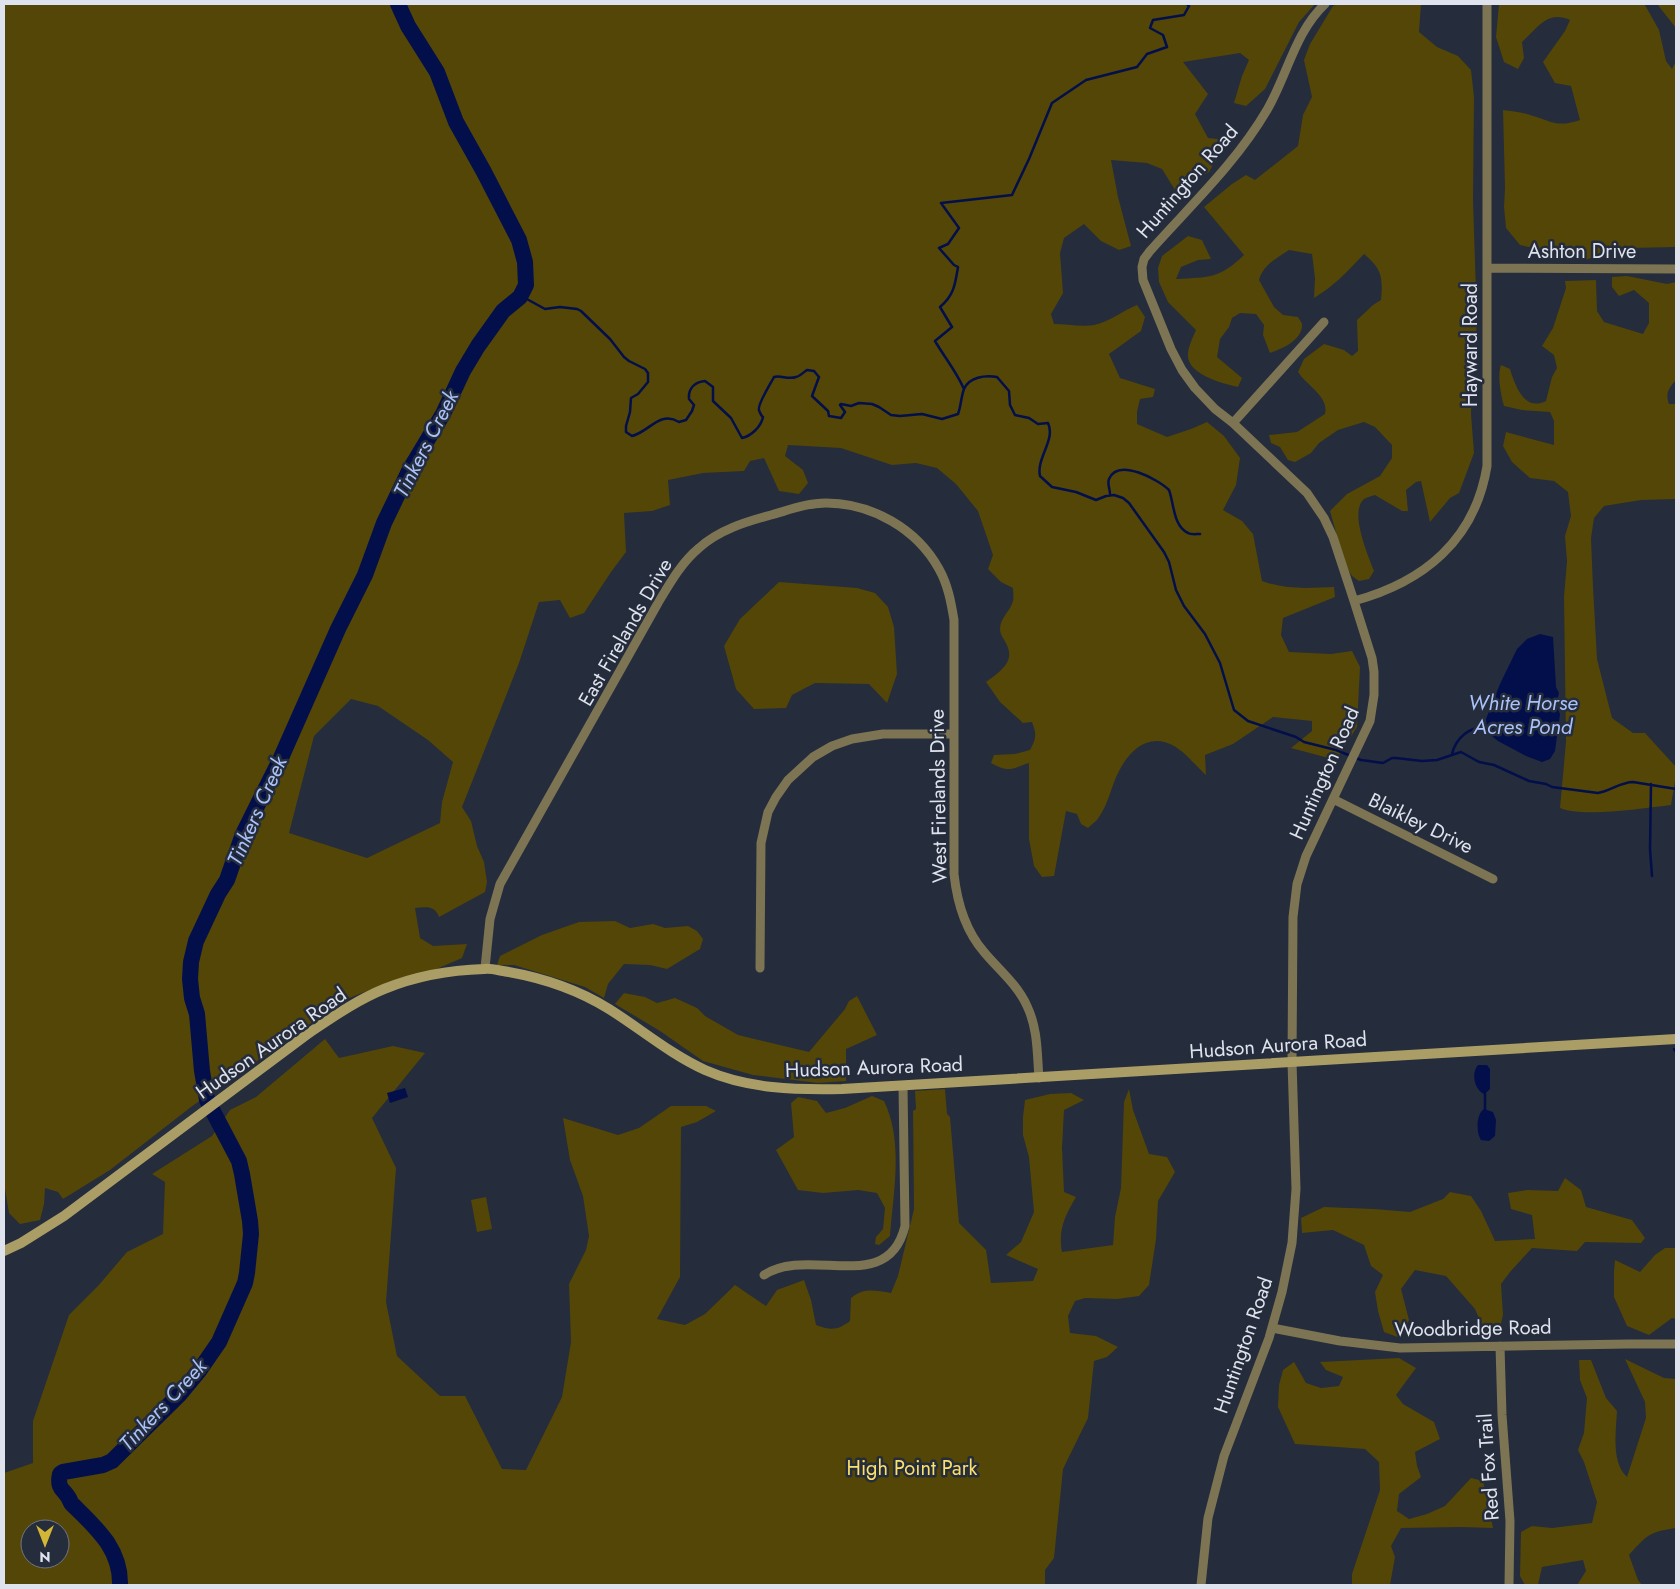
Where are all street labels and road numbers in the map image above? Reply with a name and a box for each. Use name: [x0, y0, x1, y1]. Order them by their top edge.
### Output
street label: Huntington Road: [1130, 118, 1245, 245]
street label: Ashton Drive: [1528, 237, 1636, 266]
street label: Hayward Road: [1456, 283, 1485, 407]
street label: East Firelands Drive: [571, 553, 680, 711]
street label: Huntington Road: [1282, 702, 1367, 844]
street label: West Firelands Drive: [922, 709, 955, 883]
street label: Blaikley Drive: [1364, 786, 1478, 861]
street label: Hudson Aurora Road: [190, 980, 353, 1106]
street label: Hudson Aurora Road: [1188, 1025, 1368, 1066]
street label: Hudson Aurora Road: [785, 1050, 964, 1085]
street label: Huntington Road: [1207, 1273, 1280, 1417]
street label: Woodbridge Road: [1394, 1313, 1552, 1344]
street label: Red Fox Trail: [1470, 1412, 1507, 1522]

